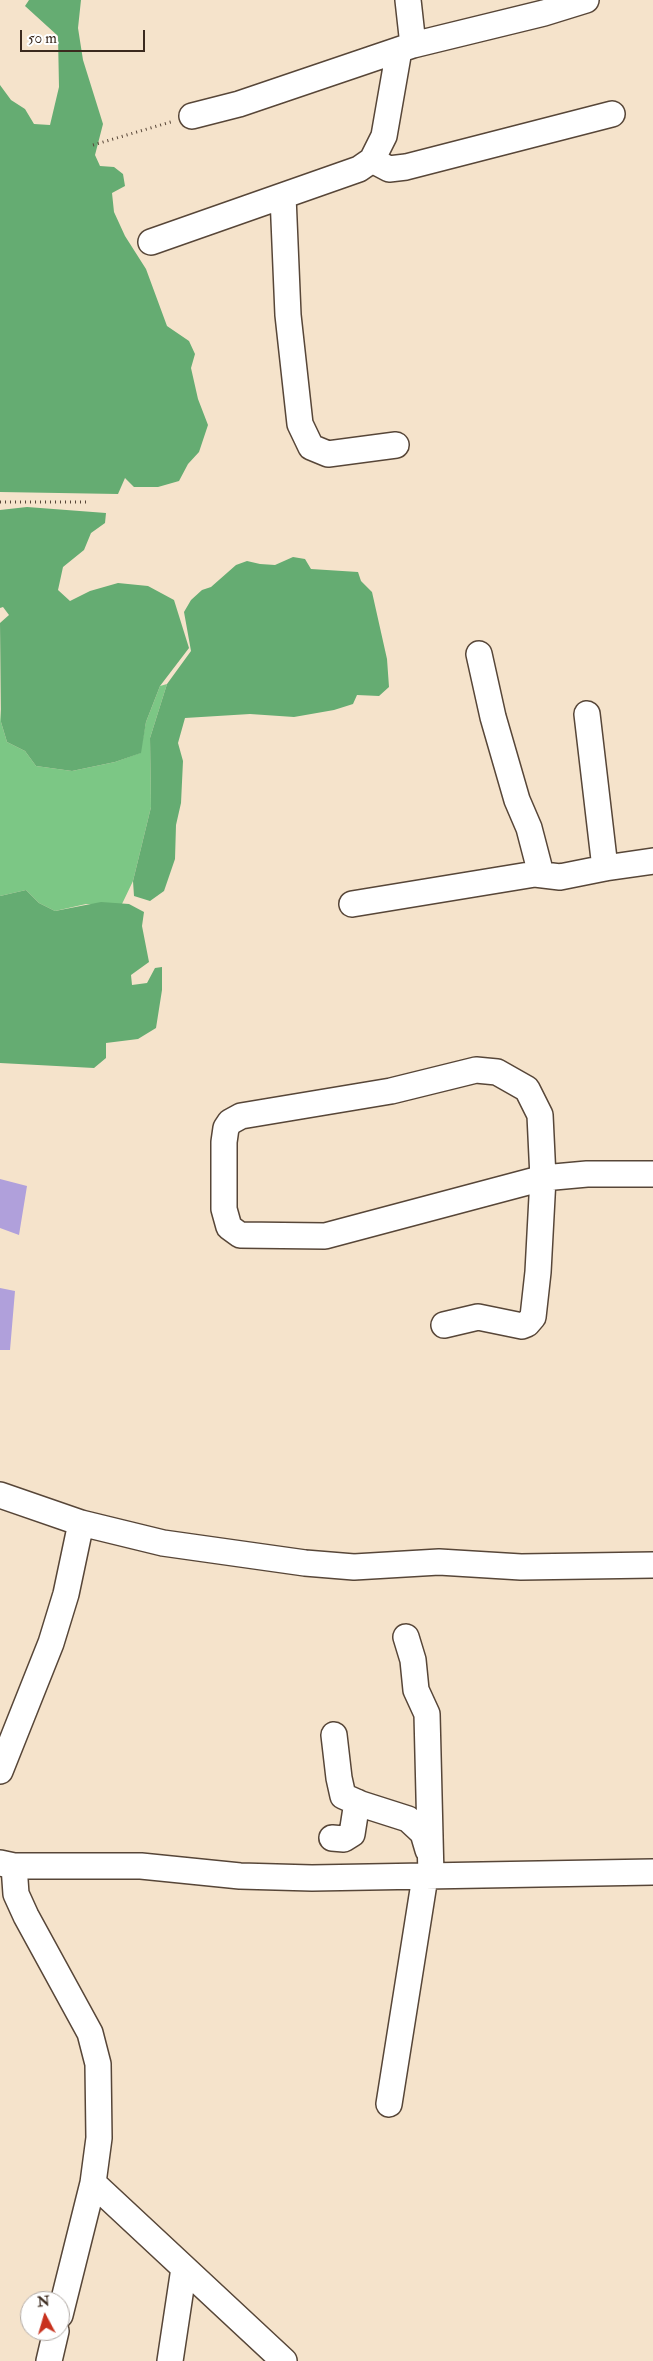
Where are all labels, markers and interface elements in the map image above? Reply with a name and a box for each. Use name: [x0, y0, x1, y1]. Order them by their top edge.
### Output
scale bar: [22, 20, 148, 52]
text: 50 m: [28, 29, 57, 48]
north arrow: [20, 2291, 70, 2341]
text: N: [36, 2292, 51, 2311]

